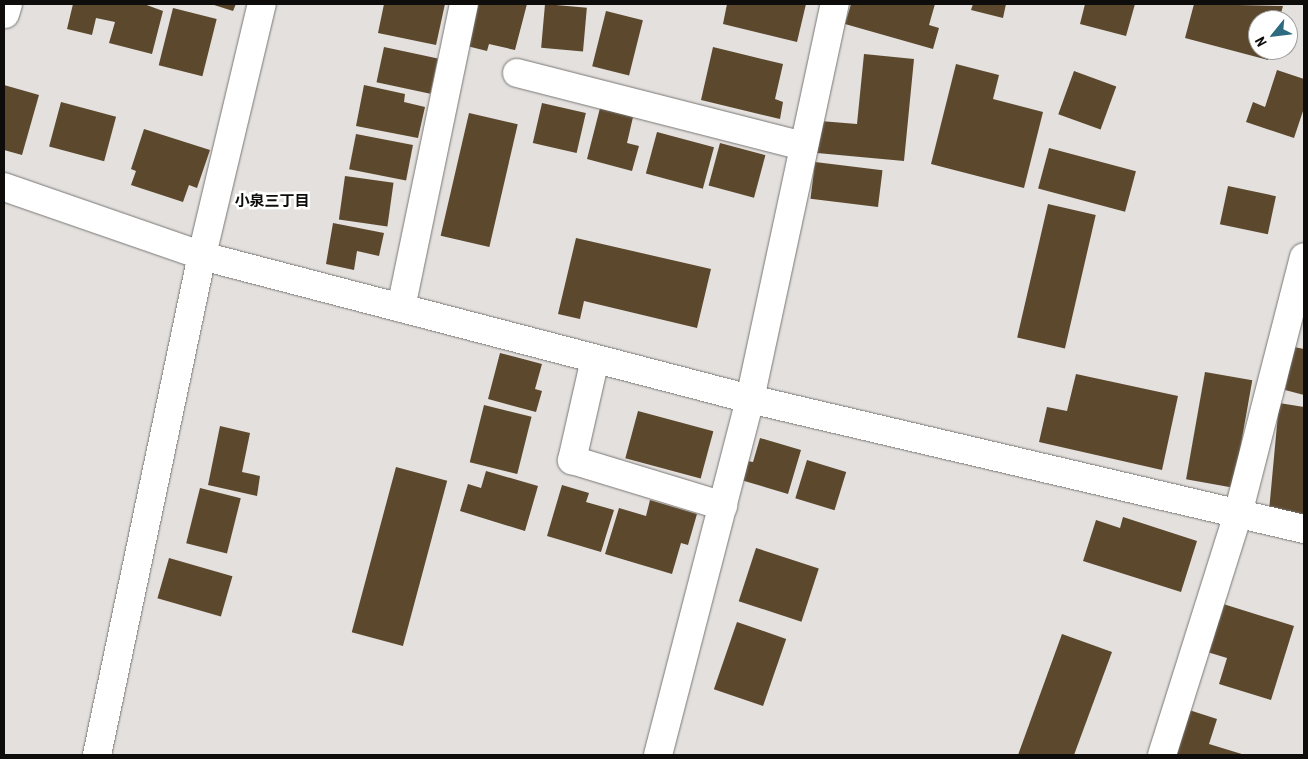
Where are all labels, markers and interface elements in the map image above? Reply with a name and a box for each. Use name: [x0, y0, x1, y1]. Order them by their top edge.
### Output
north arrow: [1248, 10, 1298, 60]
text: N: [1252, 34, 1270, 49]
district label: 小泉三丁目: [235, 193, 309, 211]

